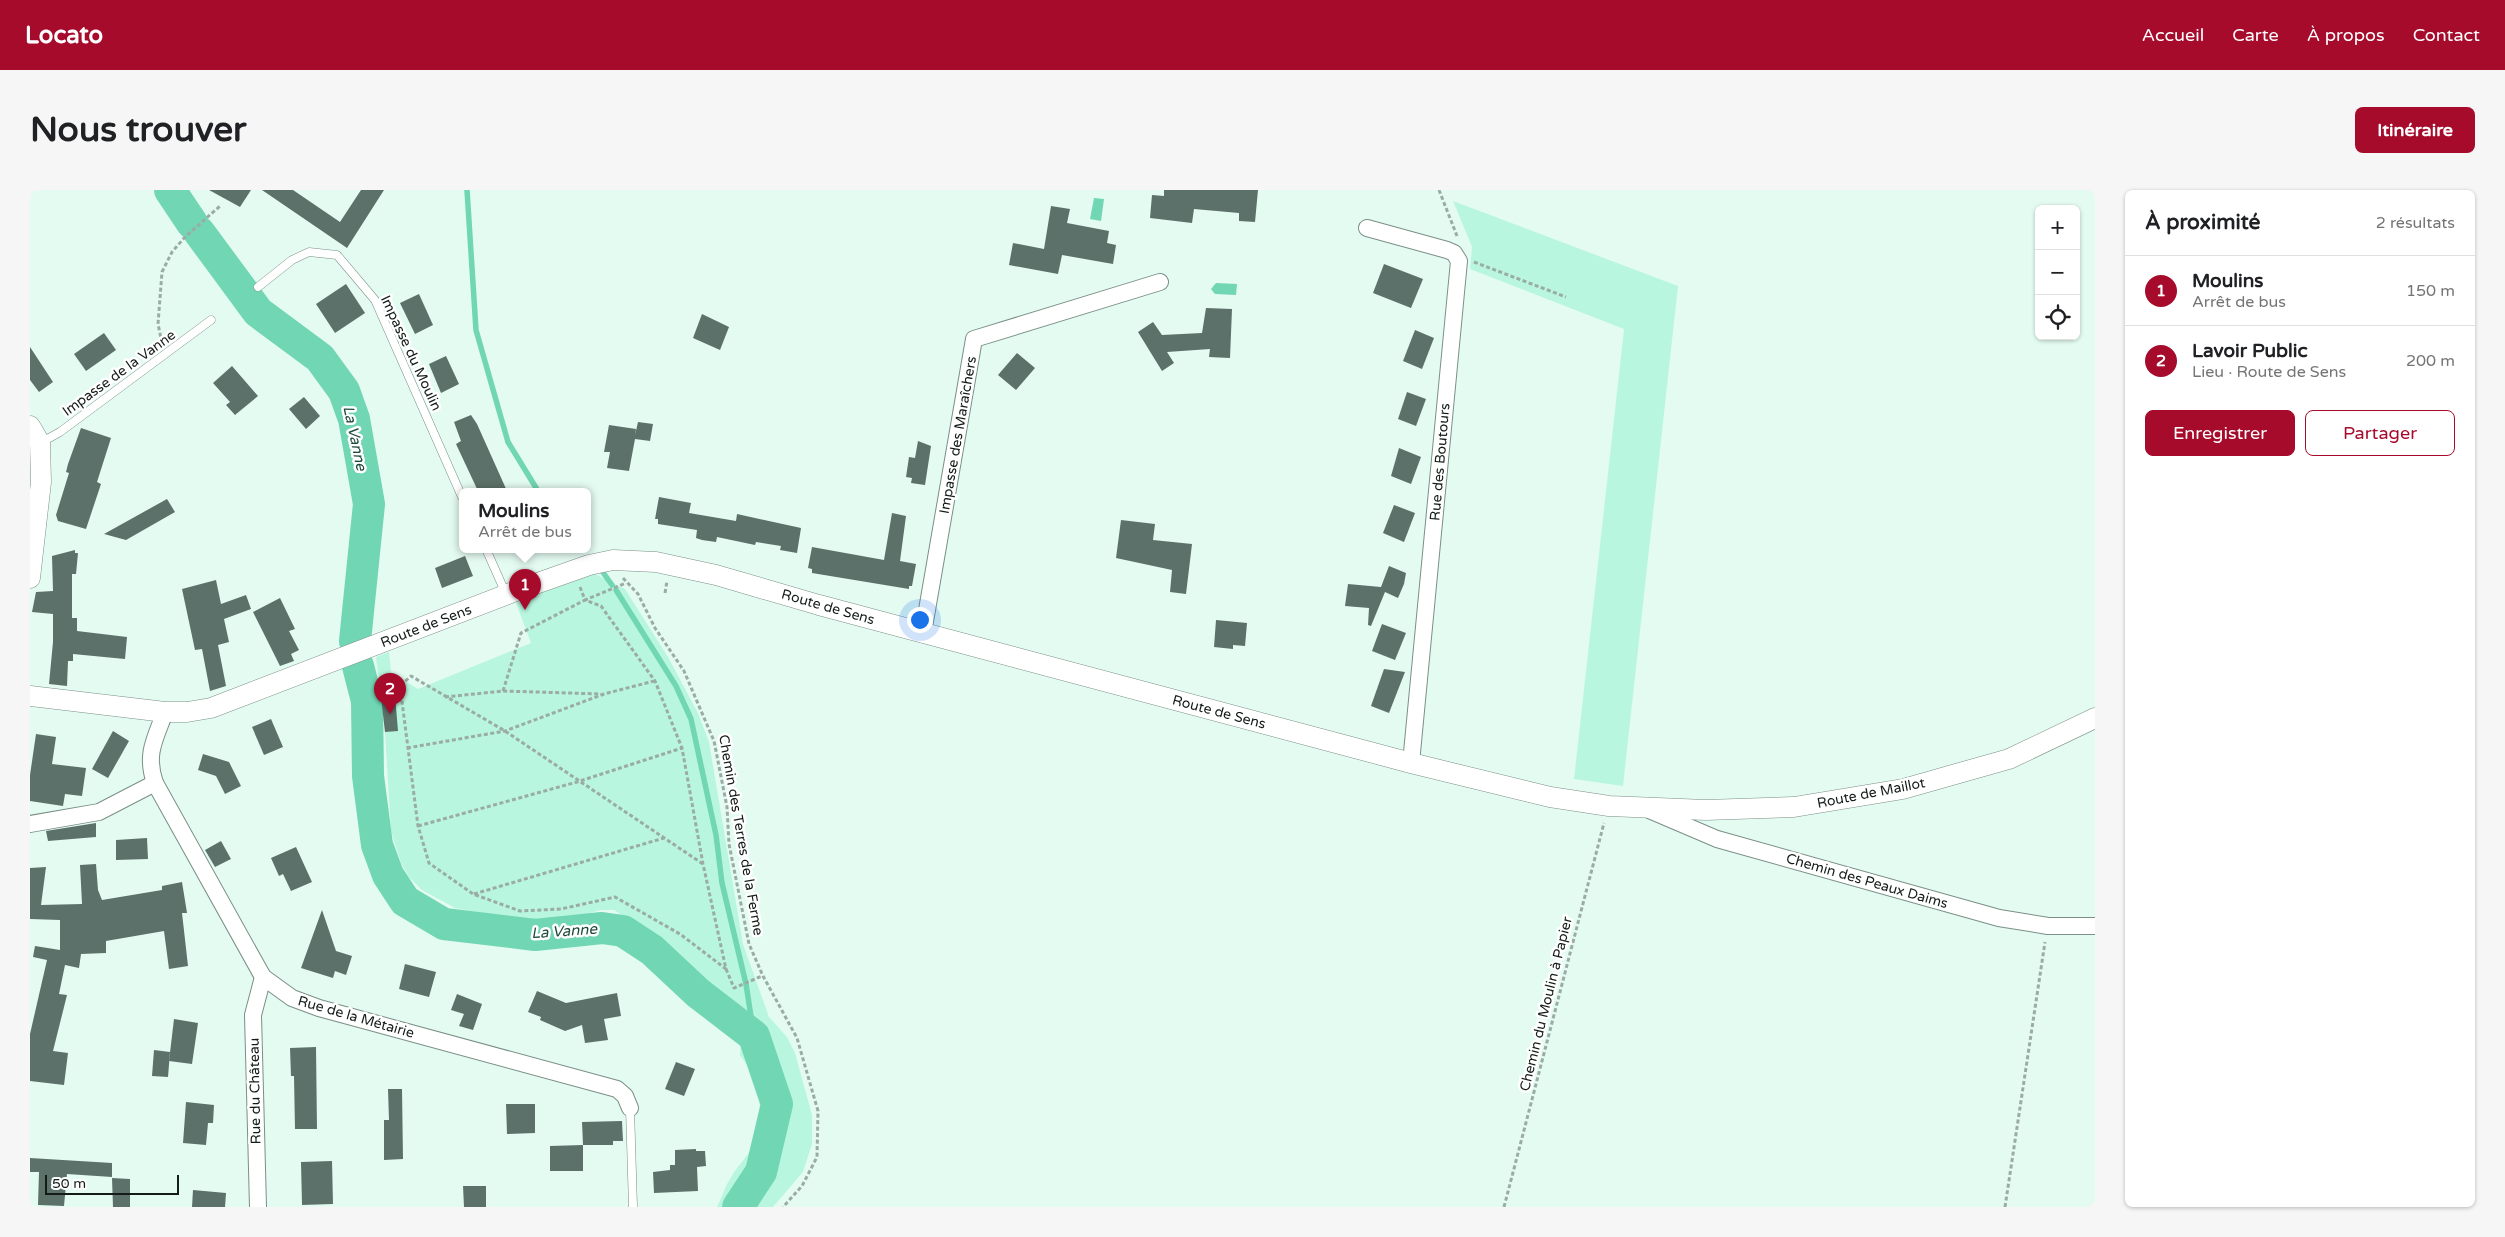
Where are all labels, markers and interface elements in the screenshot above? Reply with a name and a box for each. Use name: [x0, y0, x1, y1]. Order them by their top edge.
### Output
text: Locato: [25, 21, 103, 50]
text: Accueil: [2142, 24, 2204, 46]
text: Carte: [2232, 24, 2279, 46]
text: À propos: [2307, 24, 2385, 46]
text: Contact: [2413, 24, 2480, 46]
button: Itinéraire: [2355, 107, 2475, 153]
text: Nous trouver: [30, 109, 246, 151]
map controls: [2035, 205, 2080, 340]
button: +: [2035, 205, 2080, 250]
text: À proximité: [2145, 210, 2260, 235]
text: 2 résultats: [2376, 213, 2455, 233]
button: −: [2035, 250, 2080, 295]
text: Moulins: [2192, 270, 2263, 292]
text: 1: [2156, 281, 2166, 301]
text: 150 m: [2406, 281, 2455, 301]
text: Arrêt de bus: [2192, 292, 2286, 312]
street label: Impasse du Moulin: [377, 293, 445, 413]
button: locate: [2035, 295, 2080, 340]
street label: Impasse de la Vanne: [59, 326, 179, 420]
text: Lavoir Public: [2192, 340, 2308, 362]
text: 2: [2156, 351, 2166, 371]
text: 200 m: [2406, 351, 2455, 371]
street label: Impasse des Maraîchers: [936, 355, 980, 515]
text: Lieu · Route de Sens: [2192, 362, 2346, 382]
street label: Rue des Boutours: [1426, 402, 1454, 522]
water label: La Vanne: [339, 404, 371, 474]
button: Enregistrer: [2145, 410, 2295, 456]
button: Partager: [2305, 410, 2455, 456]
popup: [459, 488, 591, 553]
text: Moulins: [478, 500, 549, 522]
text: Arrêt de bus: [478, 522, 572, 542]
pin: 1: [509, 569, 541, 610]
street label: Route de Sens: [780, 586, 877, 628]
street label: Route de Sens: [378, 601, 474, 651]
your location: [907, 607, 933, 633]
pin: 2: [374, 673, 406, 714]
street label: Route de Sens: [1170, 691, 1268, 733]
street label: Chemin des Terres de la Ferme: [715, 733, 767, 937]
street label: Route de Maillot: [1815, 774, 1927, 812]
street label: Chemin des Peaux Daims: [1784, 850, 1950, 912]
street label: Chemin du Moulin à Papier: [1516, 914, 1576, 1093]
water label: La Vanne: [531, 920, 599, 942]
street label: Rue de la Métairie: [296, 992, 416, 1042]
street label: Rue du Château: [246, 1038, 264, 1144]
scale bar: [45, 1172, 179, 1195]
text: 50 m: [52, 1175, 86, 1192]

